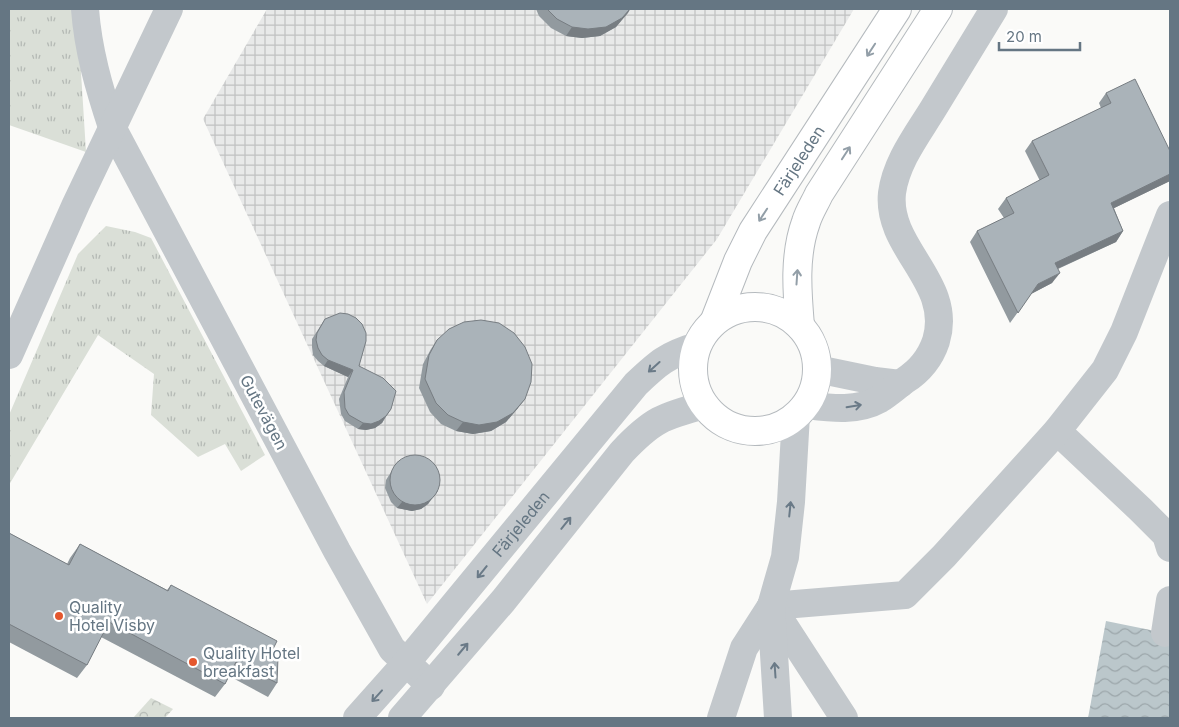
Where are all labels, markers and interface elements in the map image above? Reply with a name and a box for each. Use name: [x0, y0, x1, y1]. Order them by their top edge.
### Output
scale bar: [999, 20, 1080, 52]
text: 20 m: [1006, 27, 1042, 46]
one-way arrow: [865, 42, 875, 56]
street label: Färjeleden: [769, 122, 829, 199]
one-way arrow: [841, 146, 851, 160]
one-way arrow: [758, 208, 768, 222]
one-way arrow: [792, 270, 801, 286]
one-way arrow: [648, 361, 660, 373]
street label: Gutevägen: [236, 371, 292, 453]
one-way arrow: [845, 401, 861, 411]
street label: Färjeleden: [488, 487, 554, 561]
one-way arrow: [785, 502, 795, 518]
one-way arrow: [561, 517, 572, 530]
one-way arrow: [476, 565, 487, 578]
place label: Quality Hotel Visby: [69, 597, 155, 635]
marker: Quality Hotel Visby: [53, 610, 65, 622]
one-way arrow: [457, 642, 468, 655]
place label: Quality Hotel breakfast: [203, 643, 300, 681]
marker: Quality Hotel breakfast: [187, 656, 199, 668]
one-way arrow: [771, 662, 780, 678]
one-way arrow: [371, 689, 383, 702]

